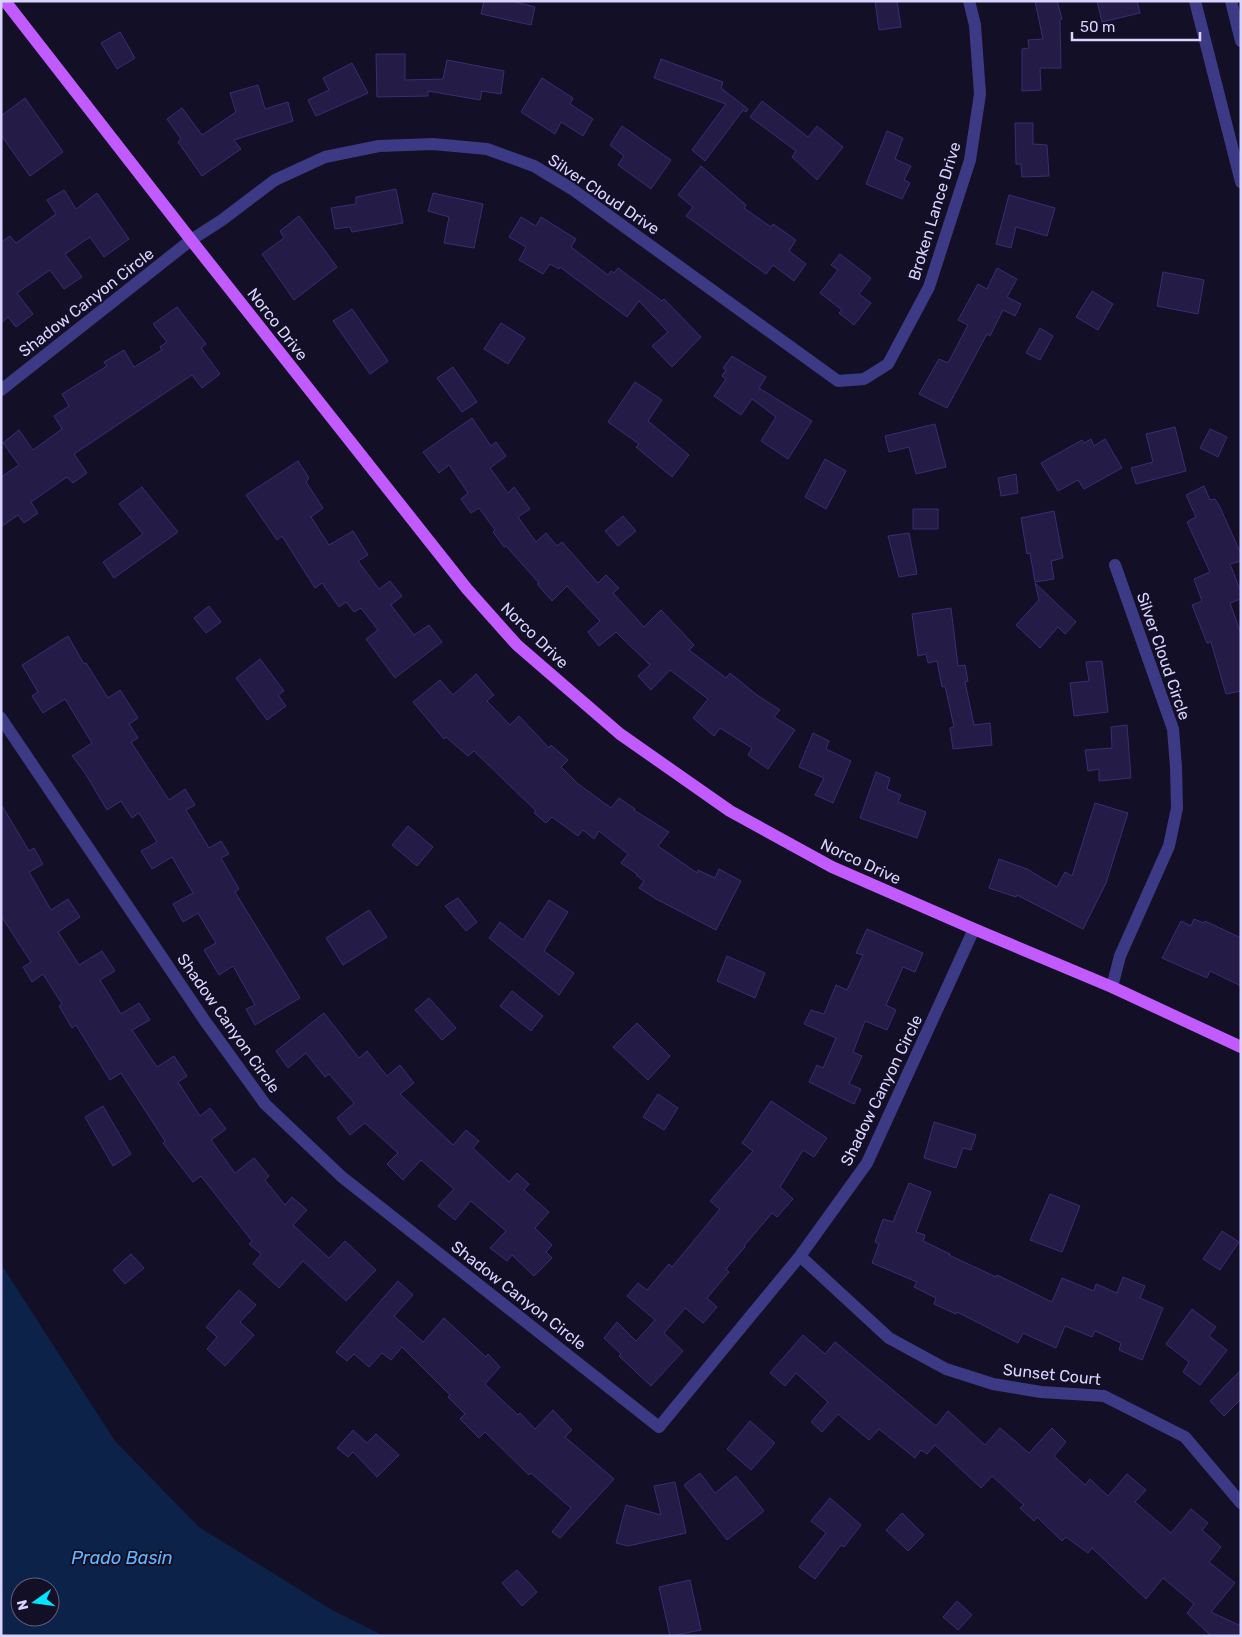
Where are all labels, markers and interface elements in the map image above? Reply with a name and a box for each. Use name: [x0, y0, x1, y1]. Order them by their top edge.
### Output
scale bar: [1072, 10, 1200, 42]
text: 50 m: [1080, 18, 1115, 36]
street label: Broken Lance Drive: [904, 139, 965, 283]
street label: Silver Cloud Drive: [544, 150, 663, 239]
street label: Shadow Canyon Circle: [15, 244, 158, 361]
street label: Norco Drive: [243, 284, 312, 364]
street label: Silver Cloud Circle: [1133, 590, 1194, 723]
street label: Norco Drive: [497, 598, 572, 672]
street label: Norco Drive: [817, 835, 904, 888]
street label: Shadow Canyon Circle: [173, 950, 284, 1097]
street label: Shadow Canyon Circle: [837, 1012, 926, 1169]
street label: Shadow Canyon Circle: [448, 1237, 590, 1354]
street label: Sunset Court: [1002, 1360, 1102, 1389]
water label: Prado Basin: [71, 1547, 173, 1569]
north arrow: [10, 1577, 60, 1627]
text: N: [13, 1598, 32, 1612]

